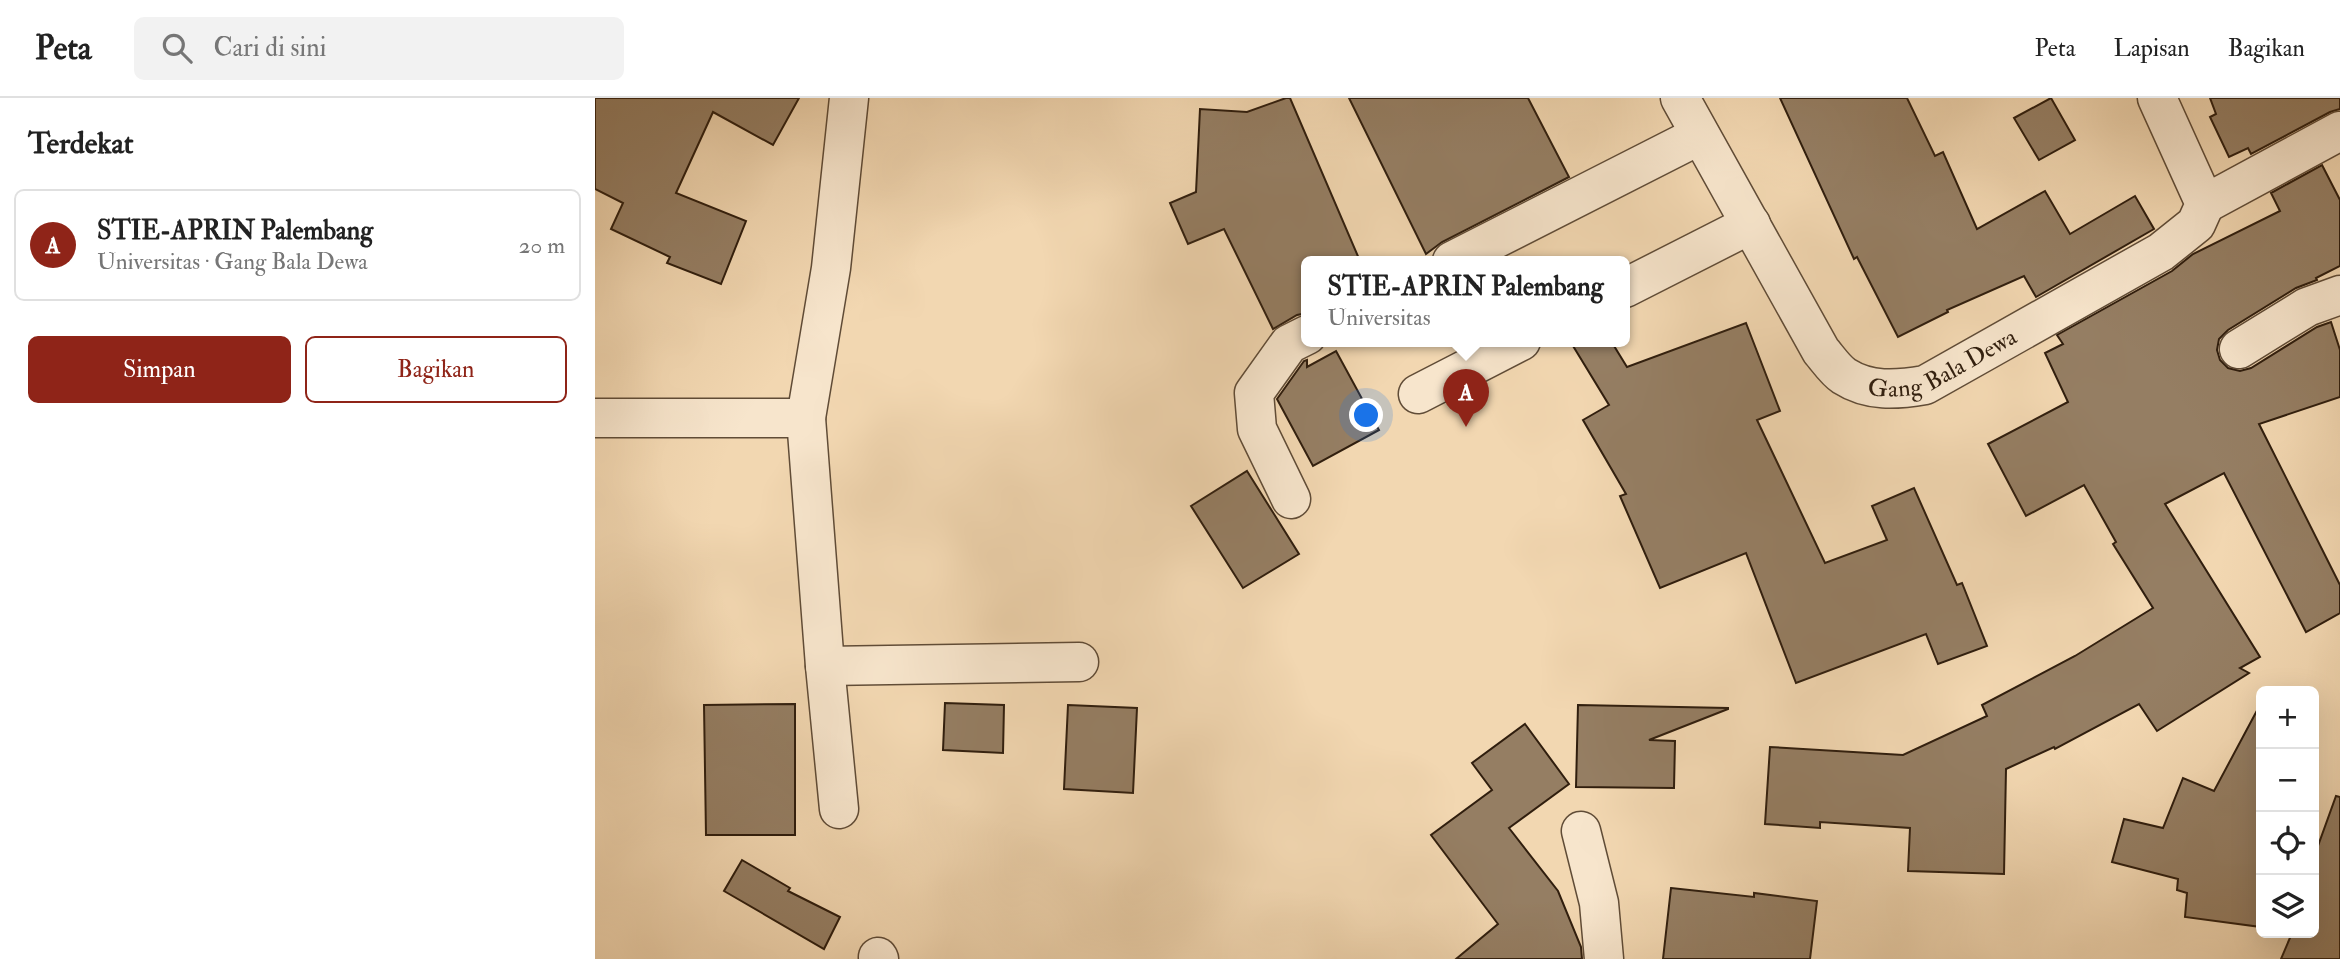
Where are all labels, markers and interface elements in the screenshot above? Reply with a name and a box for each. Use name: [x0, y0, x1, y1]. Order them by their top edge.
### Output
search box: [134, 17, 624, 80]
text: Peta: [35, 28, 92, 69]
icon: search: [158, 29, 196, 67]
text: Cari di sini: [214, 32, 327, 64]
text: Peta: [2034, 33, 2076, 64]
text: Lapisan: [2114, 33, 2190, 64]
text: Bagikan: [2228, 33, 2305, 64]
text: Terdekat: [28, 125, 133, 162]
text: STIE-APRIN Palembang: [97, 215, 373, 247]
text: A: [46, 231, 60, 260]
text: 20 m: [519, 231, 565, 260]
text: Universitas · Gang Bala Dewa: [97, 247, 368, 276]
popup: [1301, 256, 1630, 347]
text: STIE-APRIN Palembang: [1328, 271, 1603, 303]
text: Universitas: [1328, 303, 1431, 332]
street label: Gang Bala Dewa: [1866, 321, 2023, 405]
button: Simpan: [28, 336, 291, 403]
button: Bagikan: [305, 336, 567, 403]
pin: A: [1443, 369, 1489, 427]
your location: [1349, 398, 1383, 432]
map controls: [2256, 686, 2319, 938]
button: +: [2256, 686, 2319, 749]
button: −: [2256, 749, 2319, 812]
button: locate: [2256, 812, 2319, 875]
button: layers: [2256, 875, 2319, 938]

